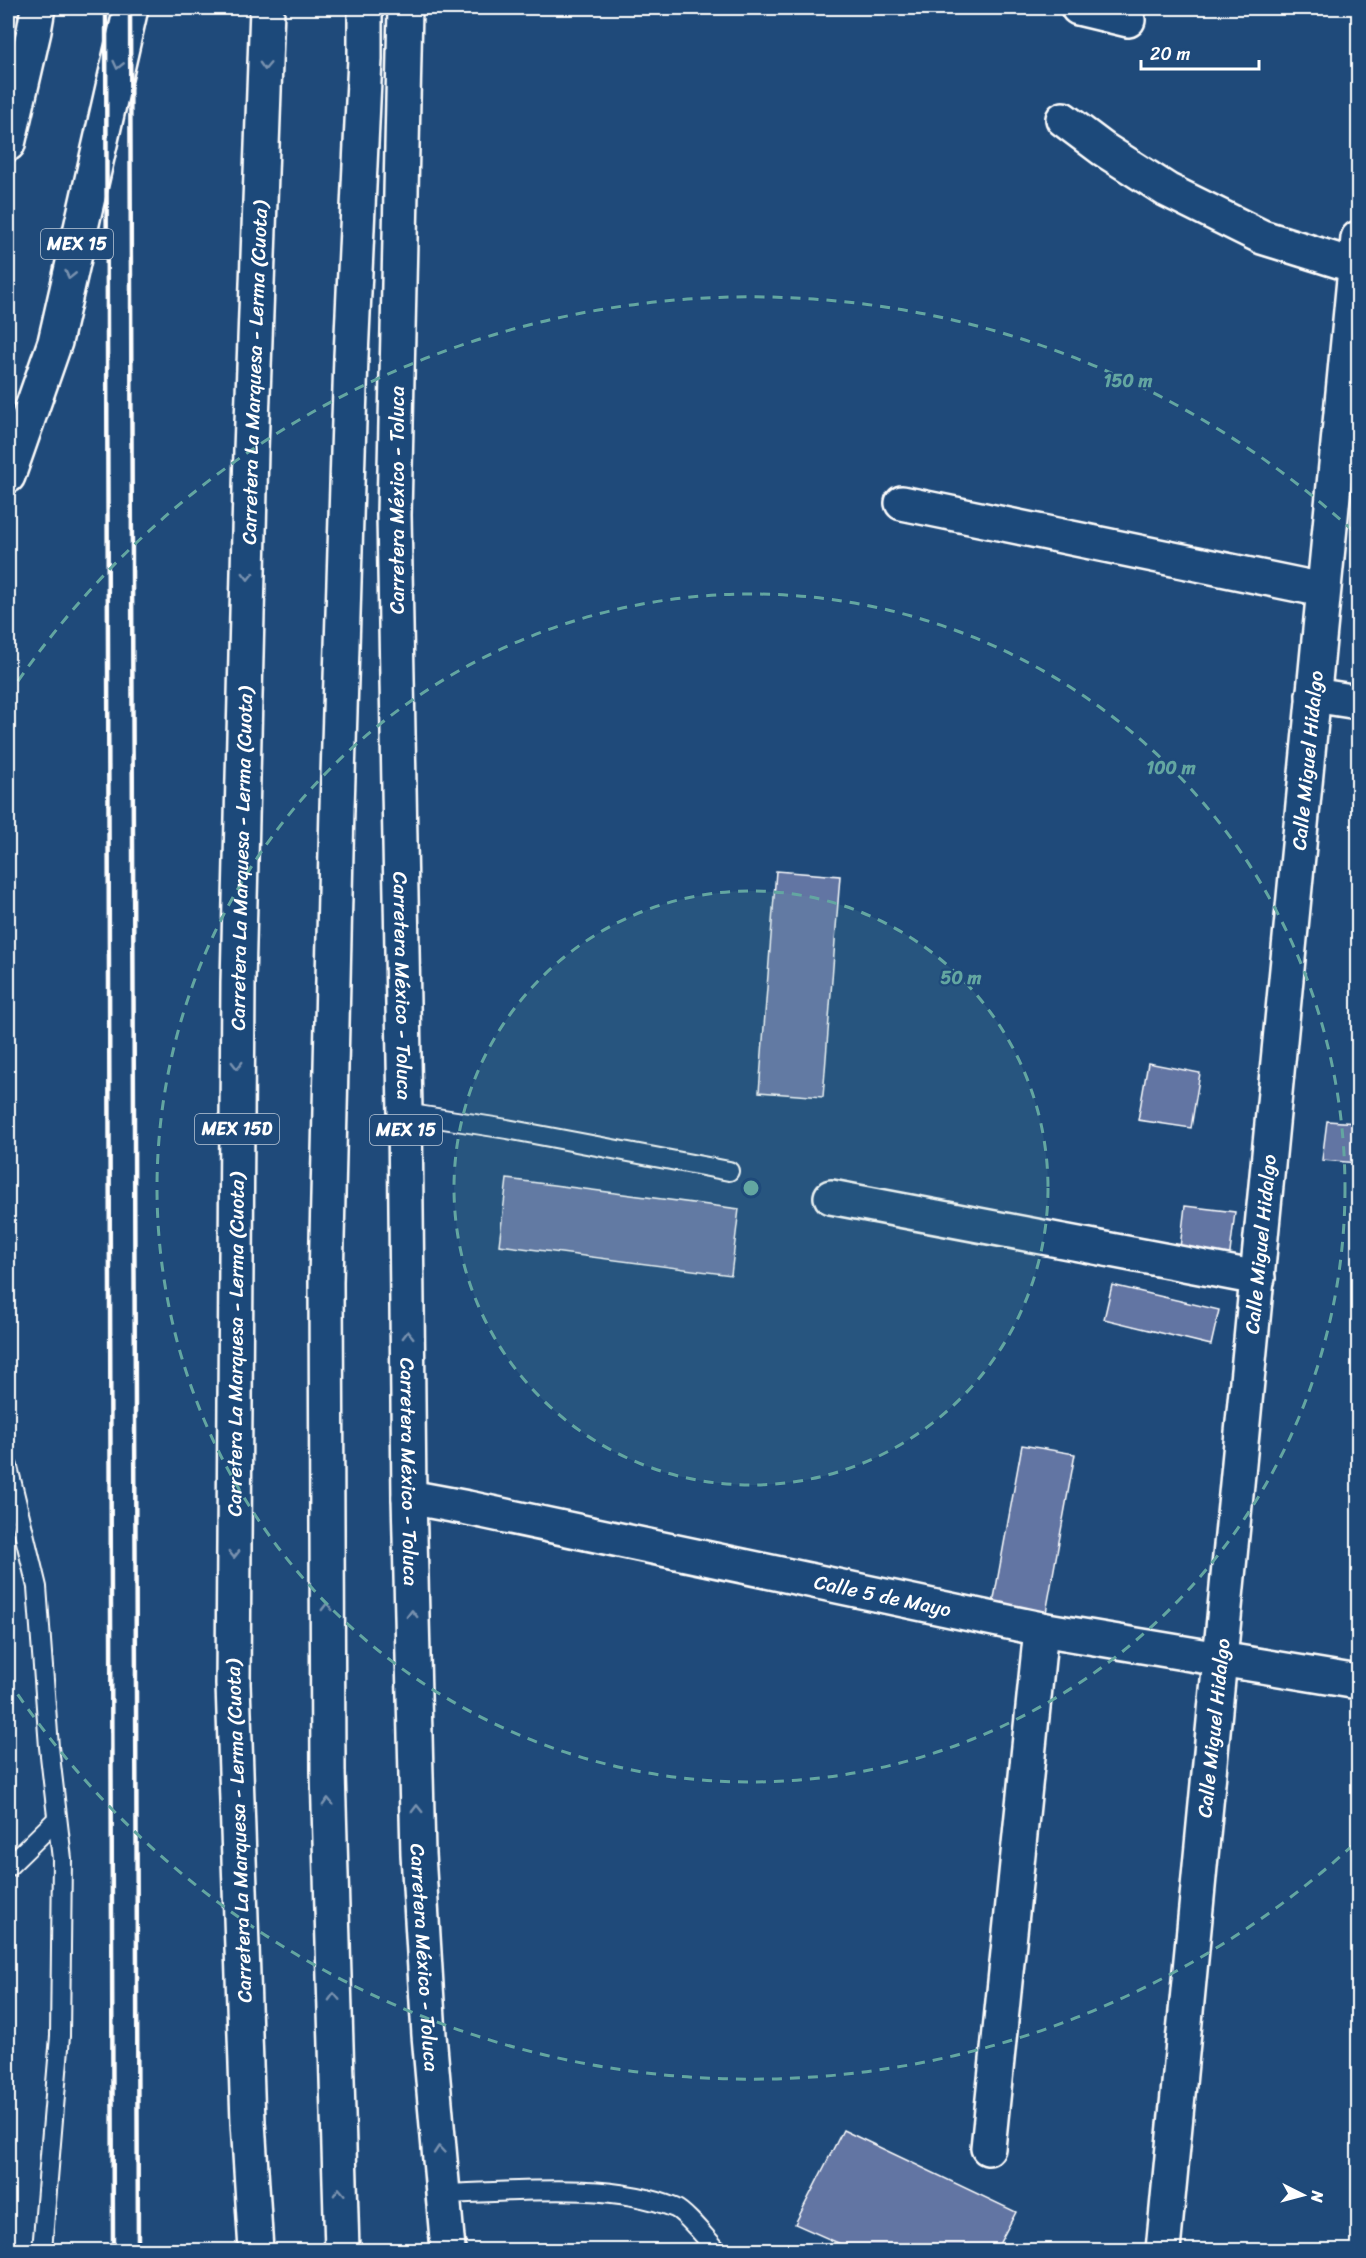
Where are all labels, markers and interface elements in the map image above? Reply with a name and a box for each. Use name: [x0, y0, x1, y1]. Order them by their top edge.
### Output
scale bar: [1141, 33, 1260, 71]
text: 20 m: [1150, 38, 1190, 70]
one-way arrow: [113, 59, 126, 69]
one-way arrow: [259, 61, 271, 70]
street label: Carretera La Marquesa - Lerma (Cuota): [231, 199, 278, 545]
road number: MEX 15: [41, 229, 113, 259]
one-way arrow: [64, 270, 77, 280]
text: 150 m: [1104, 365, 1152, 397]
street label: Carretera México - Toluca: [380, 386, 415, 614]
one-way arrow: [242, 571, 254, 580]
street label: Calle Miguel Hidalgo: [1281, 669, 1333, 852]
street label: Carretera La Marquesa - Lerma (Cuota): [220, 685, 263, 1030]
text: 100 m: [1147, 752, 1196, 784]
street label: Carretera México - Toluca: [383, 871, 422, 1100]
text: 50 m: [941, 962, 982, 994]
one-way arrow: [231, 1060, 243, 1069]
road number: MEX 15D: [195, 1114, 279, 1144]
road number: MEX 15: [370, 1115, 442, 1145]
street label: Calle Miguel Hidalgo: [1234, 1153, 1286, 1336]
street label: Carretera La Marquesa - Lerma (Cuota): [217, 1172, 254, 1516]
centre of rings: [741, 1178, 761, 1198]
one-way arrow: [402, 1331, 414, 1340]
street label: Carretera México - Toluca: [390, 1357, 429, 1586]
one-way arrow: [228, 1549, 240, 1558]
street label: Calle 5 de Mayo: [811, 1564, 955, 1627]
one-way arrow: [321, 1603, 333, 1612]
one-way arrow: [406, 1610, 419, 1619]
street label: Calle Miguel Hidalgo: [1187, 1637, 1241, 1819]
street label: Carretera La Marquesa - Lerma (Cuota): [215, 1658, 262, 2003]
one-way arrow: [322, 1798, 335, 1807]
one-way arrow: [411, 1805, 423, 1814]
street label: Carretera México - Toluca: [400, 1843, 450, 2073]
one-way arrow: [328, 1993, 340, 2002]
one-way arrow: [433, 2146, 446, 2155]
north arrow: [1273, 2165, 1333, 2225]
one-way arrow: [333, 2188, 346, 2197]
text: N: [1302, 2188, 1333, 2204]

